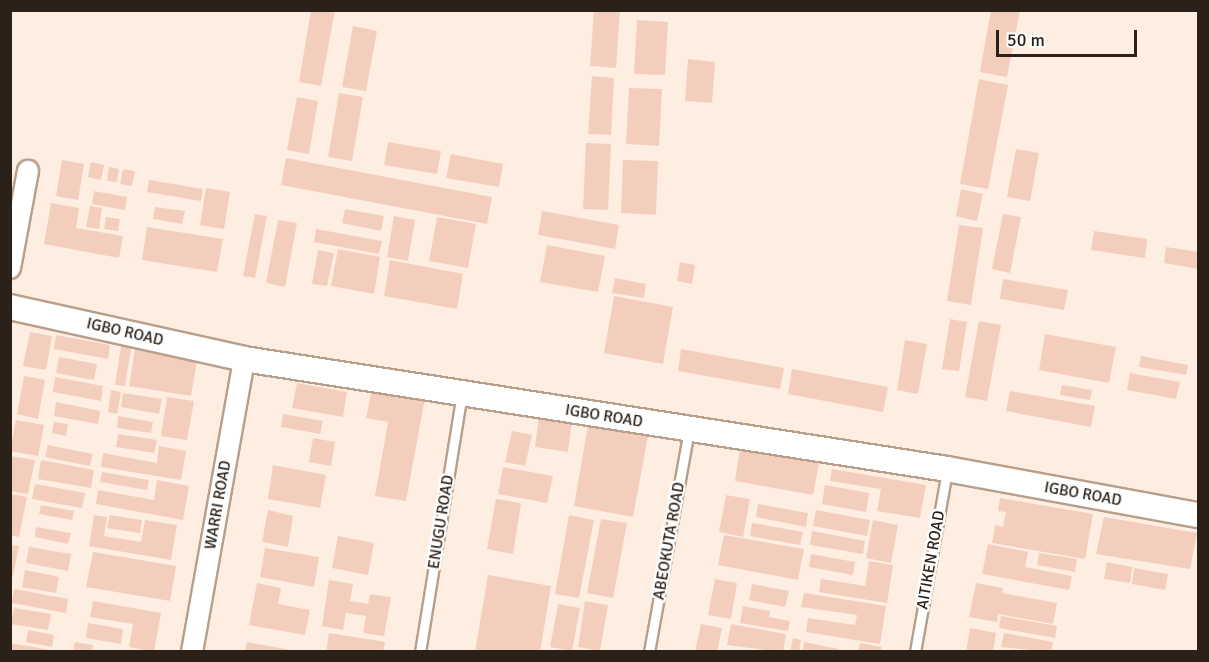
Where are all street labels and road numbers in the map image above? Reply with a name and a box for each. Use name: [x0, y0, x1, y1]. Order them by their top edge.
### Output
street label: IGBO ROAD: [85, 314, 165, 350]
street label: IGBO ROAD: [564, 400, 644, 432]
street label: WARRI ROAD: [201, 459, 235, 551]
street label: ENUGU ROAD: [424, 474, 458, 570]
street label: IGBO ROAD: [1043, 478, 1123, 510]
street label: ABEOKUTA ROAD: [649, 481, 689, 601]
street label: AITIKEN ROAD: [913, 509, 949, 611]

